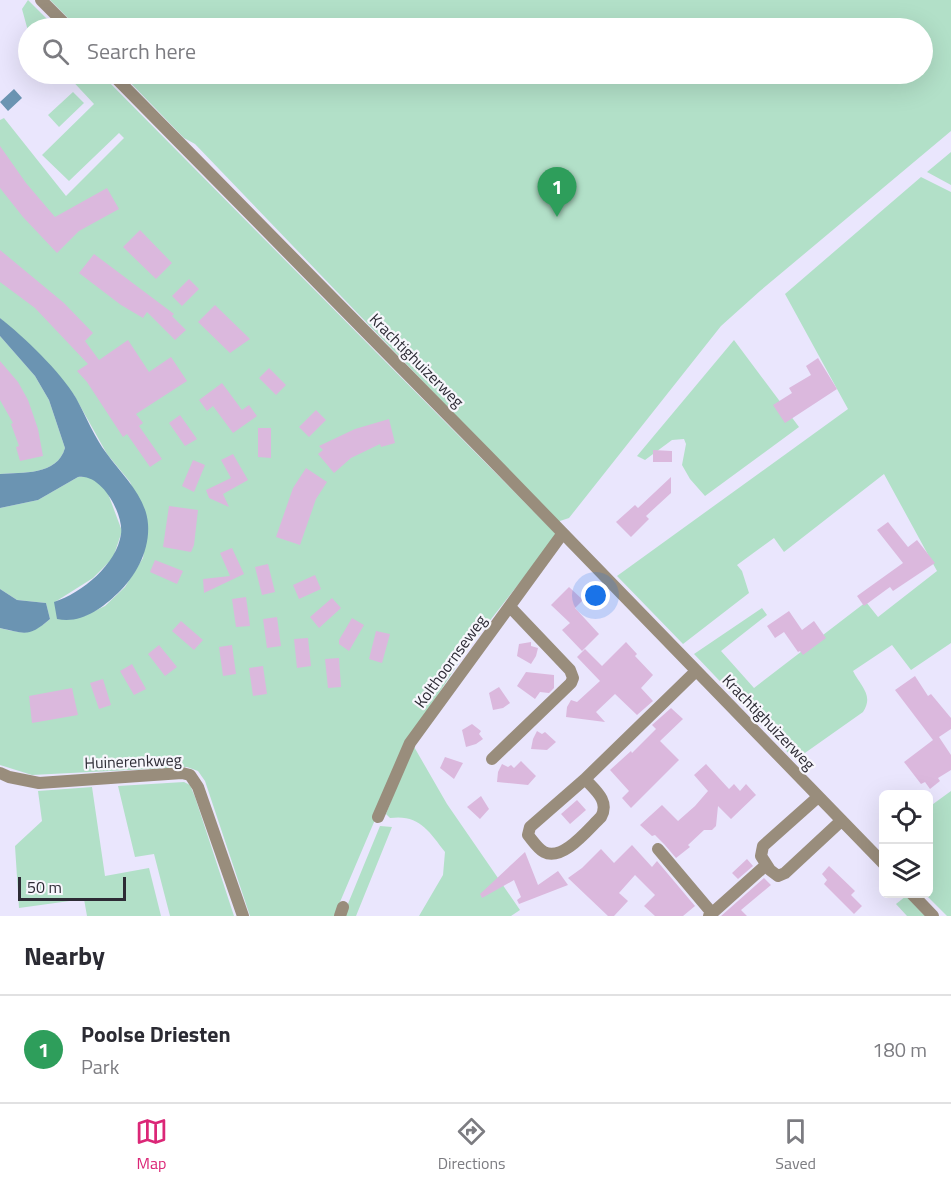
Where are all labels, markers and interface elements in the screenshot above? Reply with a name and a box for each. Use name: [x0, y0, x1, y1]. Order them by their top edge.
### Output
search box: [18, 18, 933, 84]
text: Search here: [87, 34, 196, 68]
icon: search: [39, 35, 72, 68]
pin: 1: [538, 168, 576, 217]
street label: Krachtighuizerweg: [364, 307, 470, 413]
your location: [581, 581, 610, 610]
street label: Kolthoornseweg: [408, 609, 492, 713]
street label: Krachtighuizerweg: [717, 669, 821, 775]
street label: Huinerenkweg: [84, 747, 182, 775]
map controls: [879, 790, 933, 898]
button: locate: [879, 790, 933, 844]
button: layers: [879, 844, 933, 898]
scale bar: [18, 874, 126, 902]
text: 50 m: [27, 875, 62, 899]
text: Nearby: [24, 936, 105, 975]
text: Poolse Driesten: [81, 1017, 231, 1051]
text: 1: [38, 1034, 49, 1065]
text: 180 m: [872, 1034, 927, 1065]
text: Park: [81, 1051, 119, 1082]
tab: Map: [135, 1115, 168, 1175]
tab: Directions: [438, 1115, 506, 1175]
tab: Saved: [775, 1115, 816, 1175]

